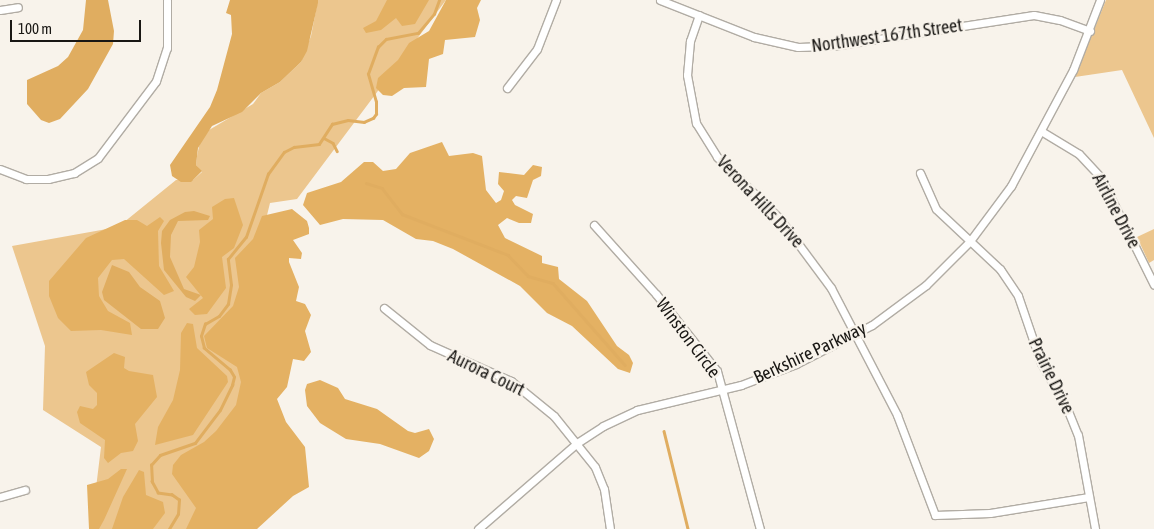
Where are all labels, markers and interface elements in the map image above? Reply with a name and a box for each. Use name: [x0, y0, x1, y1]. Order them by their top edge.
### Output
scale bar: [12, 10, 144, 42]
street label: Northwest 167th Street: [810, 15, 964, 57]
text: 100 m: [18, 20, 52, 37]
street label: Verona Hills Drive: [712, 152, 808, 252]
street label: Airline Drive: [1087, 170, 1145, 252]
street label: Winston Circle: [651, 294, 725, 382]
street label: Berkshire Parkway: [750, 318, 870, 388]
street label: Prairie Drive: [1023, 335, 1079, 417]
street label: Aurora Court: [444, 345, 528, 401]

